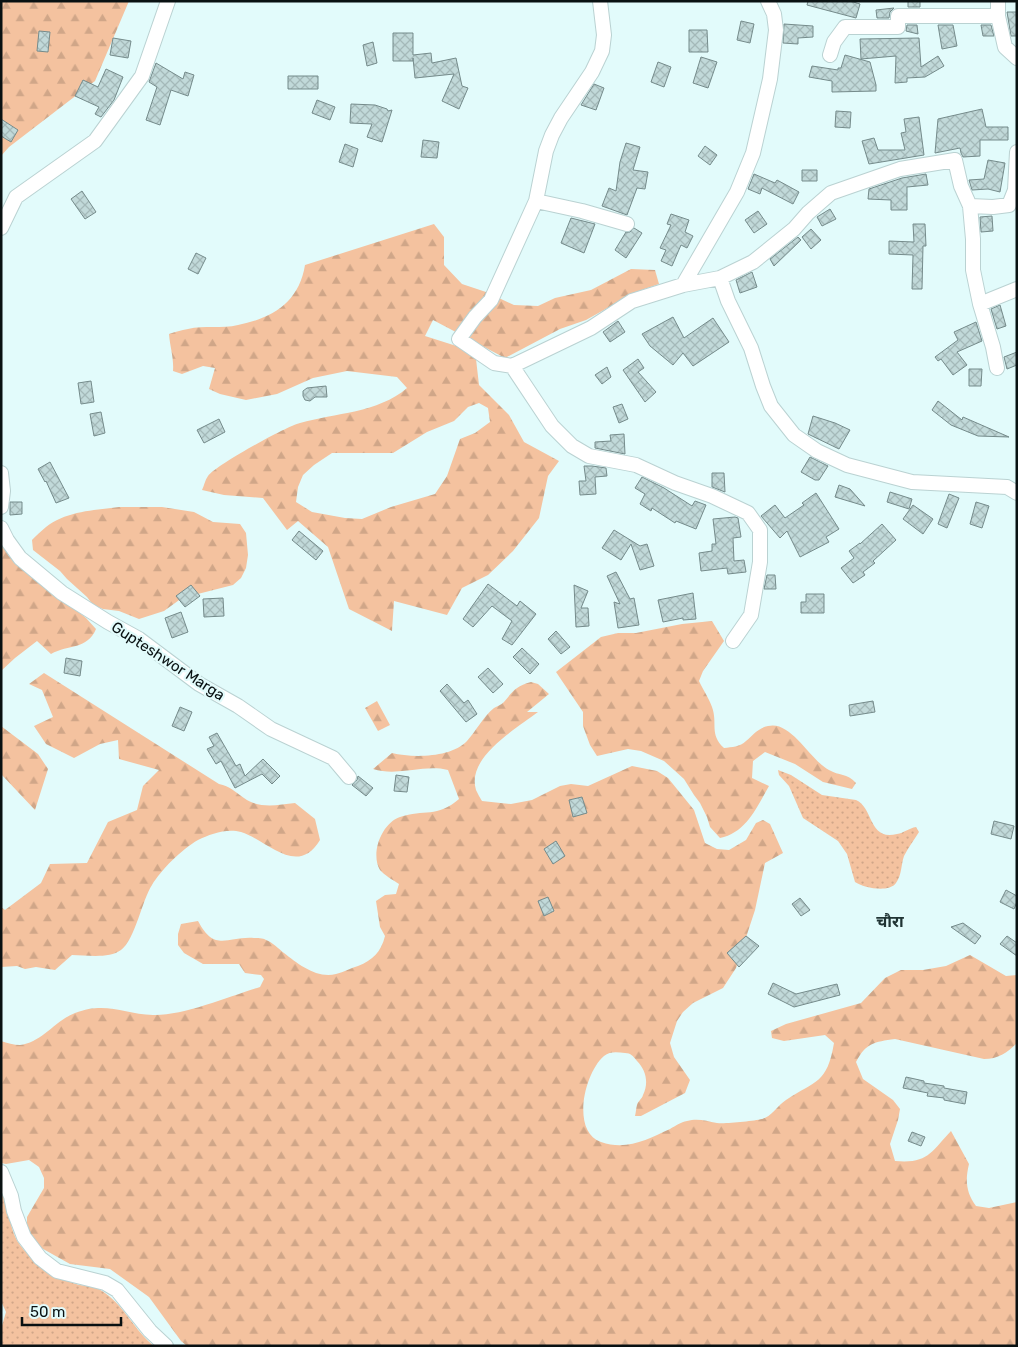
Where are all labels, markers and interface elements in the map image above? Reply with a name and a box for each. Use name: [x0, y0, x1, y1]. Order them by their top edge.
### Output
street label: Gupteshwor Marga: [108, 618, 228, 704]
district label: चौरा: [876, 912, 904, 931]
scale bar: [22, 1294, 121, 1326]
text: 50 m: [30, 1303, 65, 1321]

